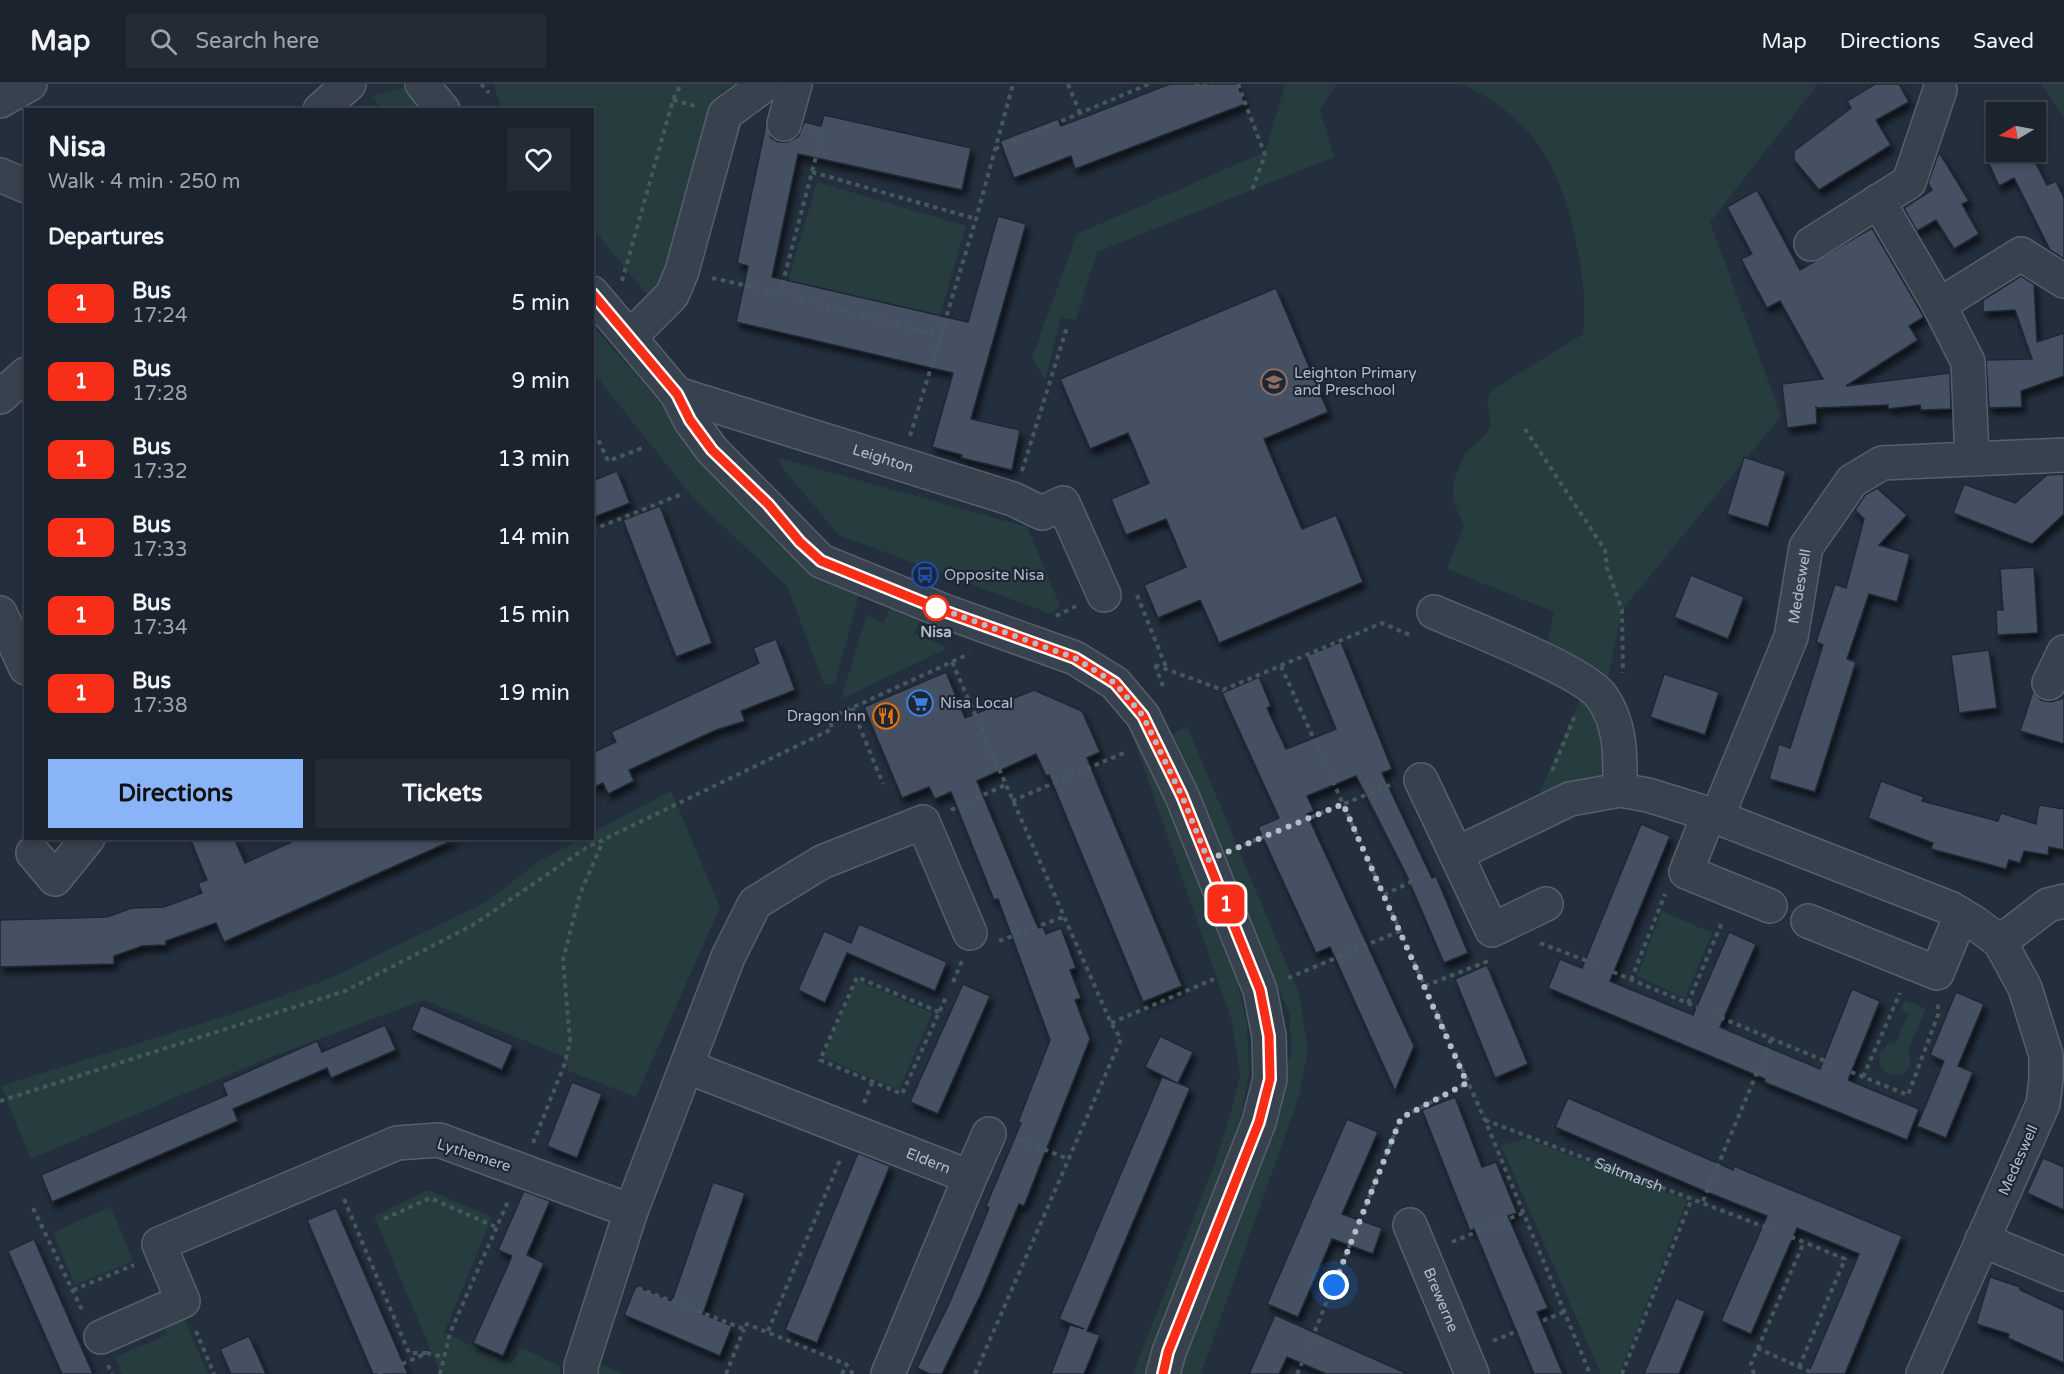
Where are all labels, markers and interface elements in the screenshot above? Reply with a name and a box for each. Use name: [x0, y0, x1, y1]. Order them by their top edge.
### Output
search box: [126, 14, 546, 68]
text: Map: [30, 24, 90, 58]
icon: search: [147, 25, 180, 58]
text: Search here: [195, 28, 319, 54]
text: Map: [1761, 29, 1807, 54]
text: Directions: [1840, 29, 1940, 54]
text: Saved: [1973, 29, 2034, 54]
north arrow: [1986, 102, 2046, 162]
map controls: [1986, 102, 2046, 162]
button: heart: [507, 128, 570, 191]
text: Nisa: [48, 130, 106, 164]
text: Walk · 4 min · 250 m: [48, 170, 240, 194]
text: Departures: [48, 224, 164, 250]
text: Bus: [132, 278, 171, 304]
text: 5 min: [511, 290, 570, 316]
text: 1: [74, 291, 88, 316]
text: 17:24: [132, 304, 187, 328]
text: Bus: [132, 356, 171, 382]
place label: Leighton Primary and Preschool: [1294, 364, 1417, 399]
school or university icon: Leighton Primary and Preschool: [1259, 367, 1289, 397]
text: 9 min: [511, 368, 570, 394]
text: 1: [74, 369, 88, 394]
text: 17:28: [132, 382, 187, 406]
text: Bus: [132, 434, 171, 460]
street label: Leighton: [850, 440, 916, 476]
text: 13 min: [498, 446, 570, 472]
text: 1: [74, 447, 88, 472]
text: 17:32: [132, 460, 187, 484]
text: Bus: [132, 512, 171, 538]
text: 14 min: [498, 524, 570, 550]
text: 1: [74, 525, 88, 550]
text: 17:33: [132, 538, 187, 562]
street label: Medeswell: [1784, 548, 1815, 625]
bus stop icon: Opposite Nisa: [910, 560, 940, 590]
place label: Opposite Nisa: [944, 566, 1044, 584]
text: Bus: [132, 590, 171, 616]
marker: Nisa: [923, 595, 949, 621]
text: 15 min: [498, 602, 570, 628]
text: 1: [74, 603, 88, 628]
text: 17:34: [132, 616, 187, 640]
place label: Nisa: [920, 623, 952, 641]
text: Bus: [132, 668, 171, 694]
text: 19 min: [498, 680, 570, 706]
text: 1: [74, 681, 88, 706]
supermarket icon: Nisa Local: [905, 688, 935, 718]
text: 17:38: [132, 694, 187, 718]
place label: Nisa Local: [940, 694, 1013, 712]
restaurant icon: Dragon Inn: [871, 701, 901, 731]
place label: Dragon Inn: [787, 707, 866, 725]
button: Directions: [48, 759, 303, 828]
button: Tickets: [315, 759, 570, 828]
line badge: 1: [1206, 884, 1246, 924]
text: 1: [1219, 892, 1233, 917]
street label: Medeswell: [1994, 1122, 2042, 1198]
street label: Lythemere: [435, 1135, 513, 1175]
street label: Eldern: [904, 1144, 953, 1178]
street label: Saltmarsh: [1592, 1154, 1665, 1196]
street label: Brewerne: [1420, 1265, 1462, 1335]
your location: [1319, 1270, 1349, 1300]

